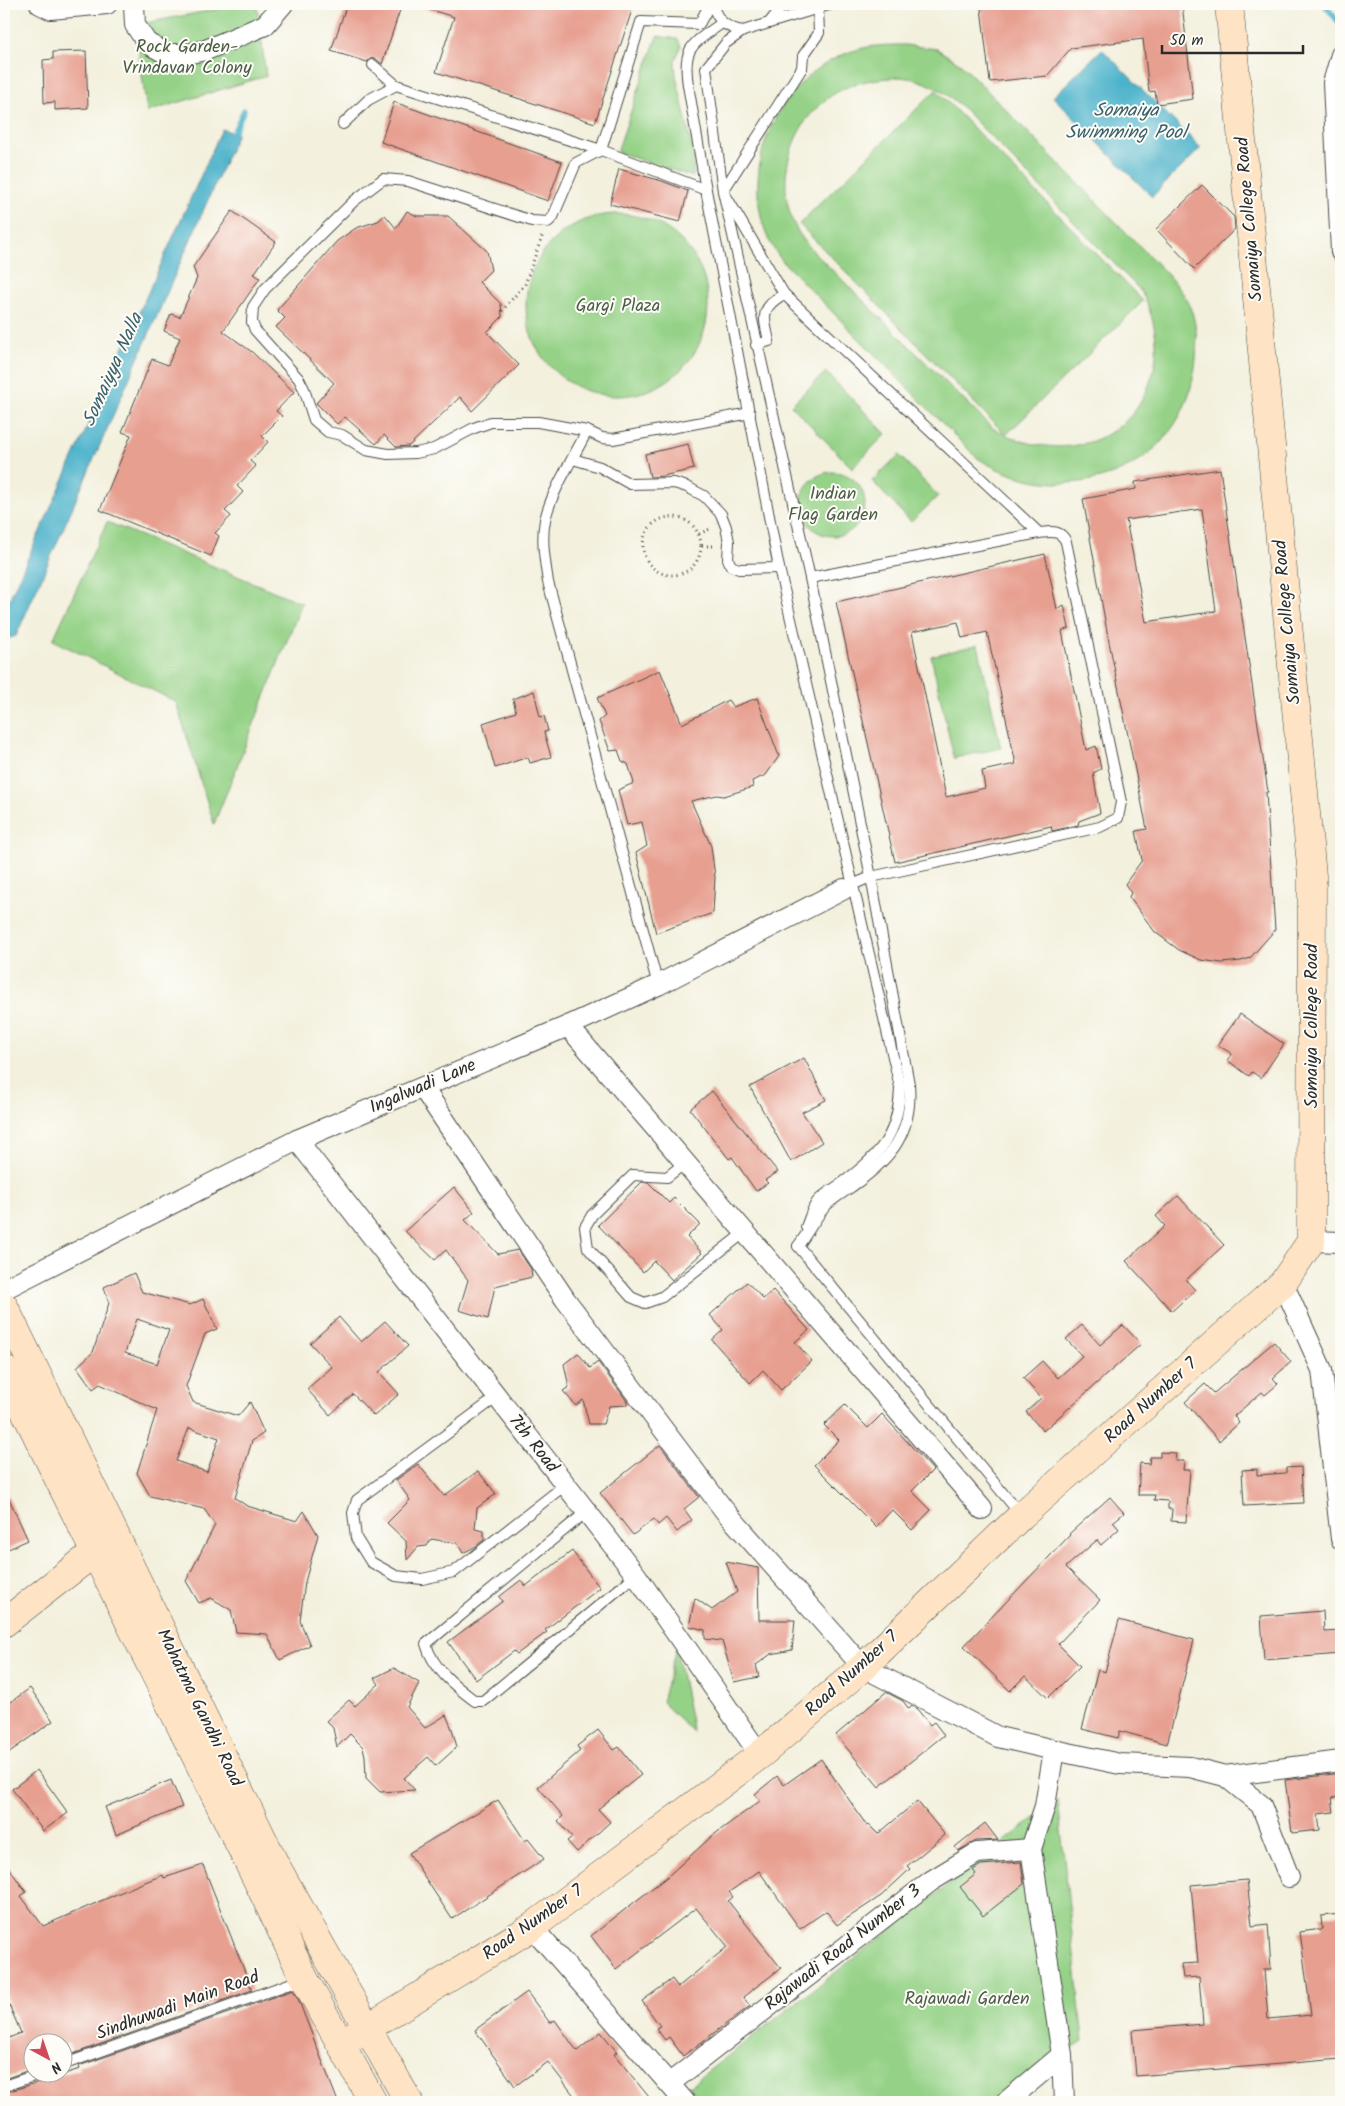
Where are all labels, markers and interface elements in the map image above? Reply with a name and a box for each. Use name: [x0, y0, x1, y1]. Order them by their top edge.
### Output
scale bar: [1162, 22, 1304, 54]
text: 50 m: [1170, 29, 1204, 53]
park label: Rock Garden- Vrindavan Colony: [122, 33, 252, 83]
water label: Somaiya Swimming Pool: [1065, 96, 1190, 148]
street label: Somaiya College Road: [1228, 135, 1272, 302]
park label: Gargi Plaza: [576, 292, 660, 321]
water label: Somaiyya Nalla: [75, 307, 152, 432]
park label: Indian Flag Garden: [788, 480, 878, 530]
street label: Somaiya College Road: [1266, 538, 1310, 705]
street label: Somaiya College Road: [1298, 943, 1327, 1108]
street label: Ingalwadi Lane: [365, 1051, 481, 1123]
street label: Road Number 7: [1098, 1350, 1205, 1451]
street label: 7th Road: [501, 1408, 566, 1481]
street label: Road Number 7: [799, 1623, 906, 1724]
street label: Mahatma Gandhi Road: [148, 1624, 250, 1793]
street label: Road Number 7: [477, 1877, 590, 1969]
street label: Rajawadi Road Number 3: [758, 1877, 928, 2019]
street label: Sindhuwadi Main Road: [92, 1963, 265, 2049]
park label: Rajawadi Garden: [904, 1985, 1030, 2014]
north arrow: [22, 2034, 72, 2084]
text: N: [45, 2056, 66, 2079]

